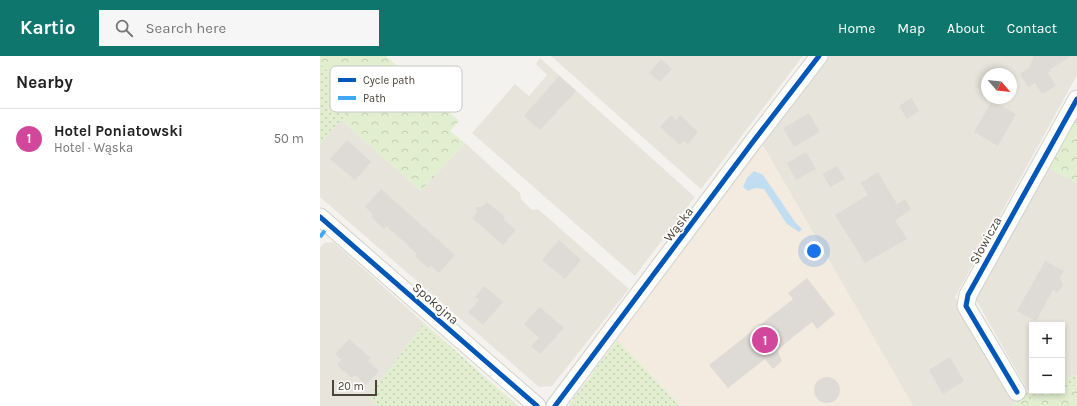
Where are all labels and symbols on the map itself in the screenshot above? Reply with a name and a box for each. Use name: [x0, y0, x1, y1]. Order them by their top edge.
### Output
legend: [330, 66, 462, 112]
north arrow: [981, 68, 1017, 104]
text: Cycle path: [363, 74, 415, 87]
text: Path: [363, 92, 386, 105]
street label: Wąska: [660, 204, 696, 245]
street label: Słowicza: [966, 214, 1005, 267]
your location: [804, 241, 824, 261]
street label: Spokojna: [410, 279, 462, 327]
pin: 1: [752, 325, 778, 355]
scale bar: [332, 378, 377, 397]

